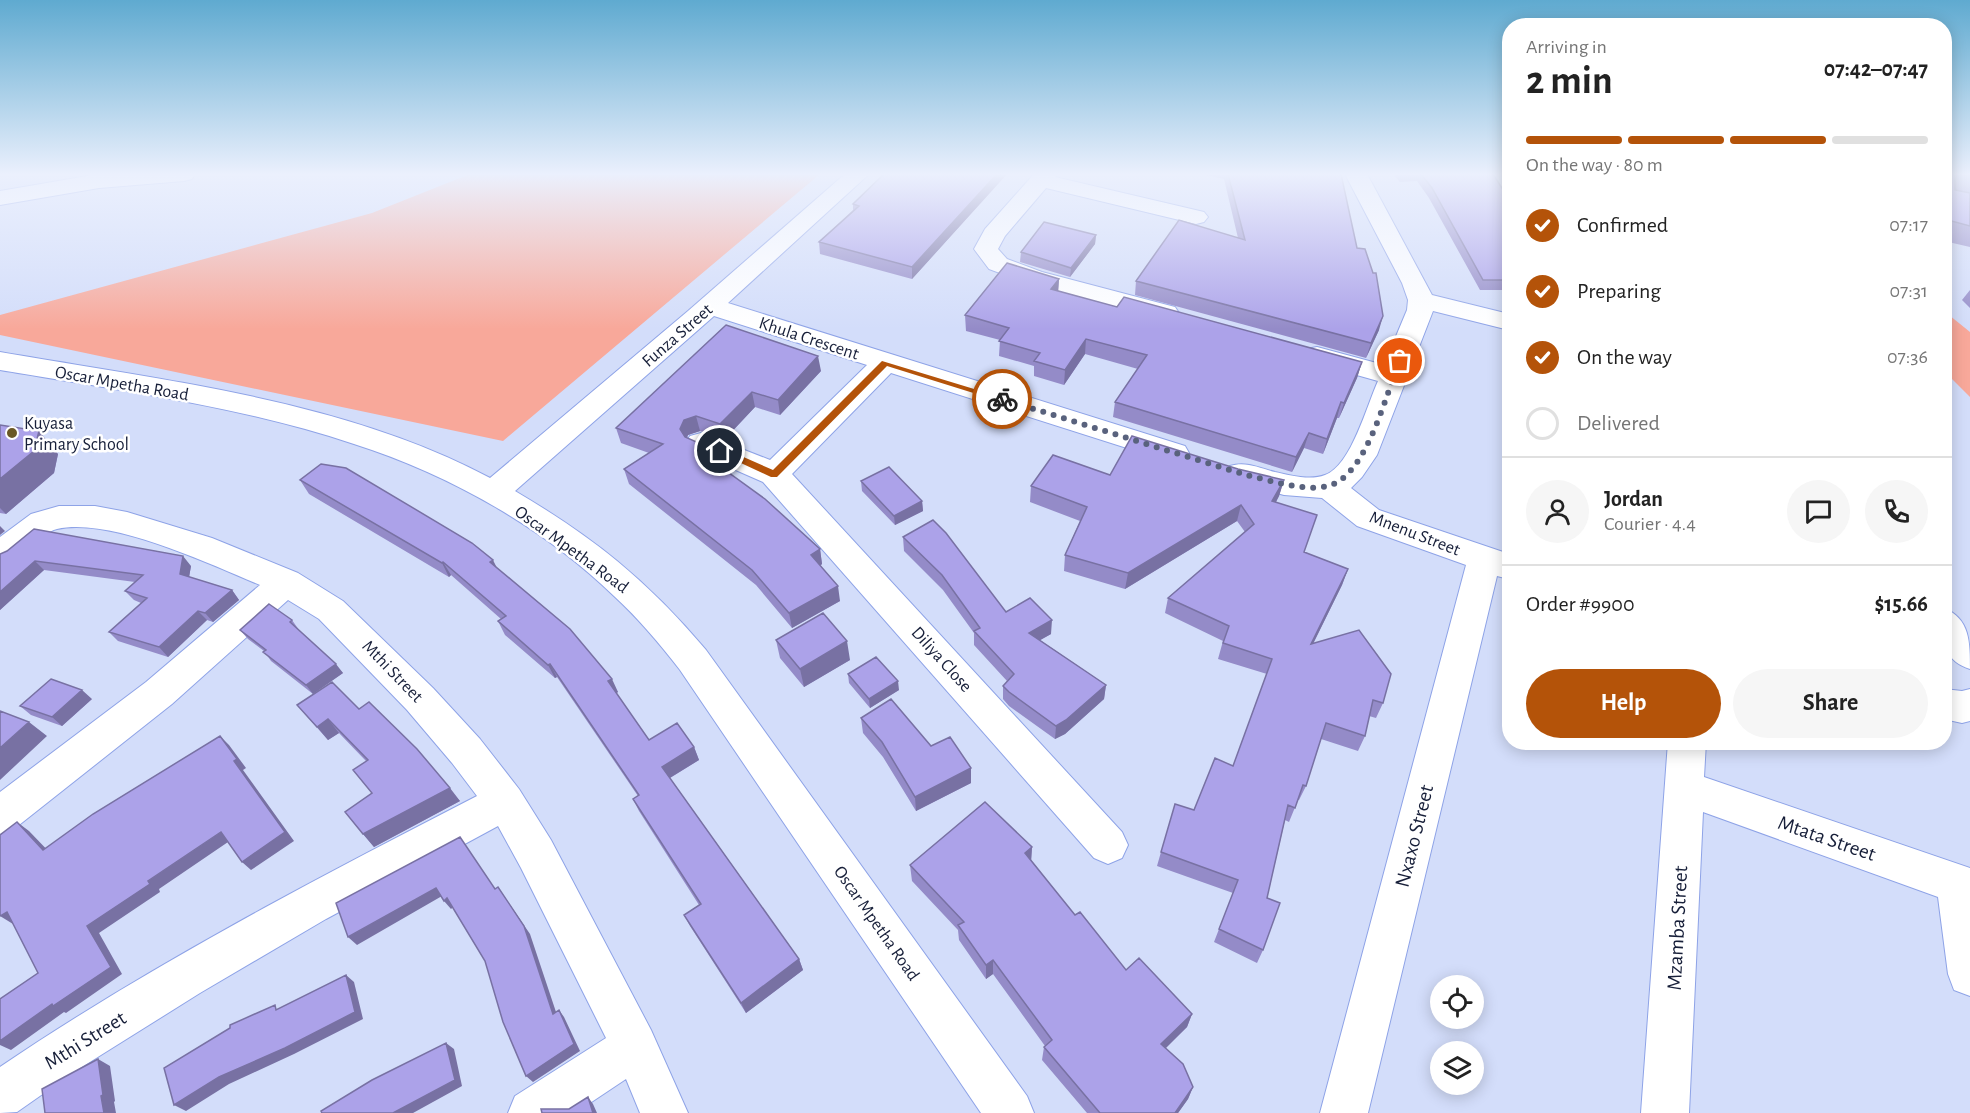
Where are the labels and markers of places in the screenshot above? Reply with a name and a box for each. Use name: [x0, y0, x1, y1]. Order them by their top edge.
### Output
pin: [1374, 335, 1425, 386]
place label: Kuyasa Primary School: [24, 415, 129, 454]
pin: [694, 425, 745, 476]
marker: Kuyasa Primary School: [5, 426, 19, 440]

